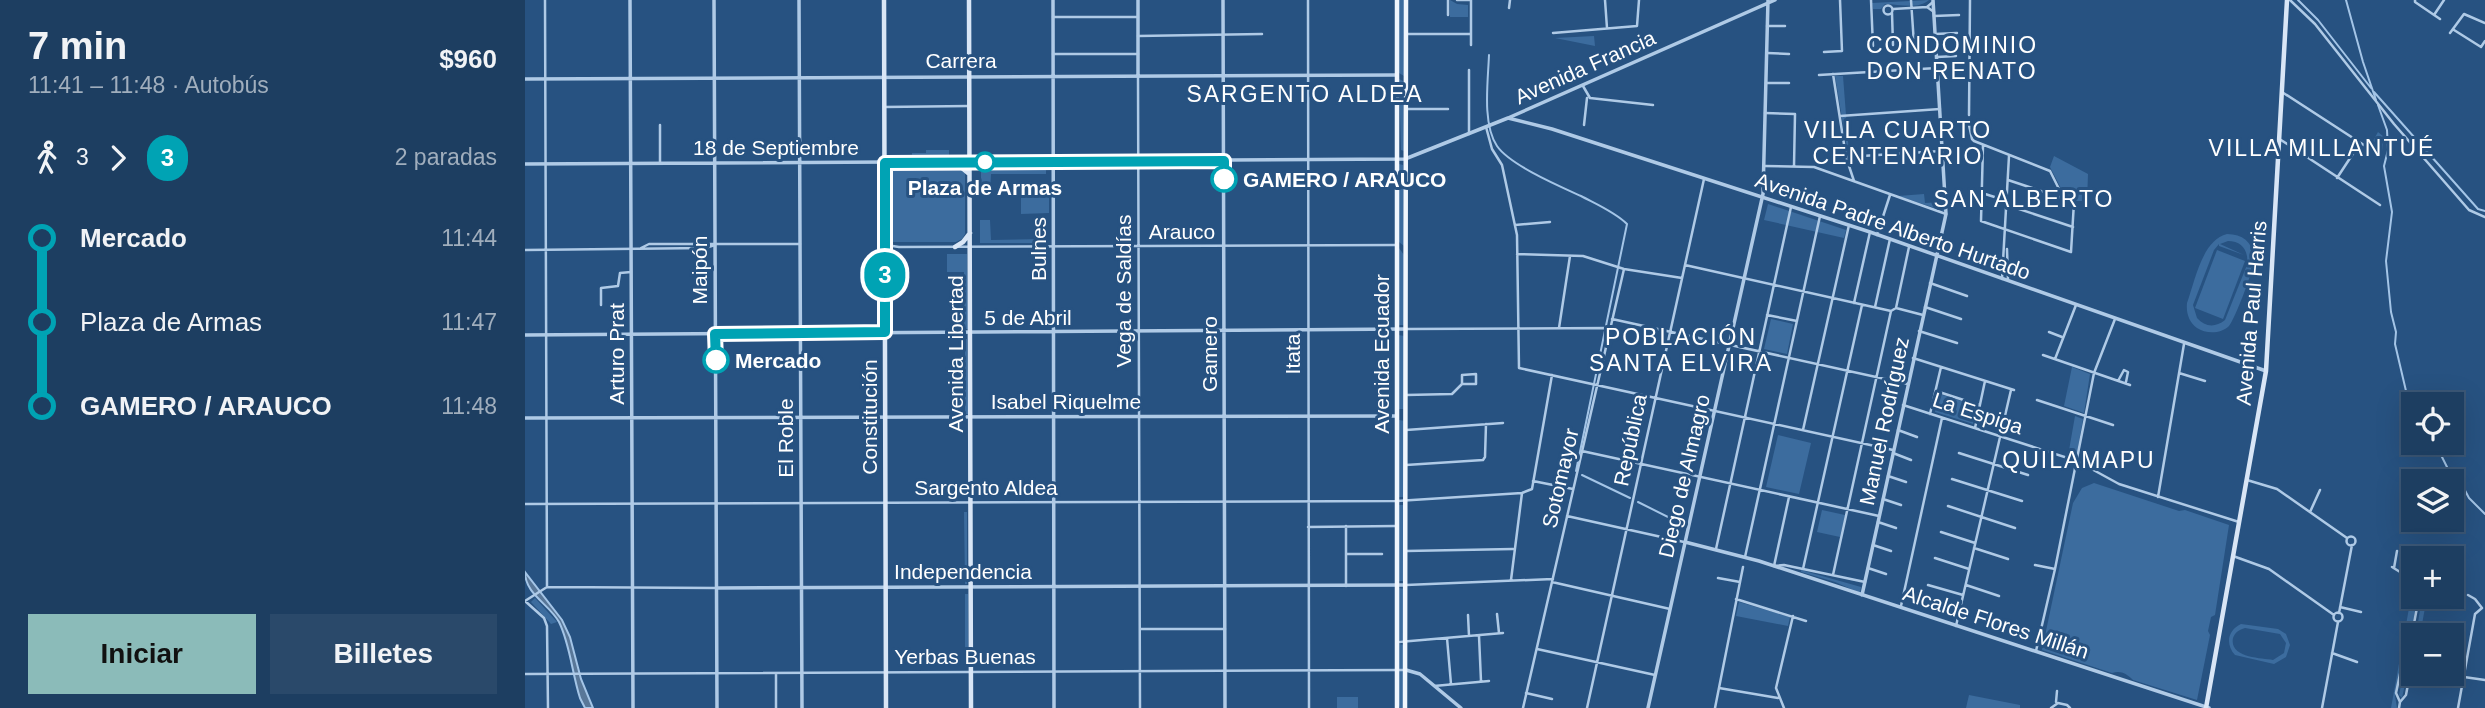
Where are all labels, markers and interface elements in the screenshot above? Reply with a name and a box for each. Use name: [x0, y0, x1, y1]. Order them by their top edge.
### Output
text: 7 min: [28, 25, 127, 67]
street label: Avenida Francia: [1511, 26, 1659, 108]
district label: CONDOMINIO DON RENATO: [1866, 32, 2038, 84]
text: $960: [439, 44, 497, 74]
street label: Carrera: [925, 49, 997, 72]
text: 11:41 – 11:48 · Autobús: [28, 72, 269, 98]
district label: SARGENTO ALDEA: [1186, 81, 1424, 107]
district label: VILLA CUARTO CENTENARIO: [1804, 117, 1992, 169]
district label: VILLA MILLANTUÉ: [2209, 135, 2435, 161]
street label: 18 de Septiembre: [693, 136, 859, 159]
icon: walk: [28, 139, 66, 177]
icon: forward: [99, 139, 137, 177]
text: 3: [76, 144, 89, 170]
text: 3: [161, 144, 174, 171]
text: 2 paradas: [395, 144, 497, 170]
marker: Plaza de Armas: [975, 152, 995, 172]
marker: GAMERO / ARAUCO: [1211, 166, 1237, 192]
place label: GAMERO / ARAUCO: [1243, 168, 1446, 191]
street label: Avenida Padre Alberto Hurtado: [1753, 168, 2033, 284]
place label: Plaza de Armas: [908, 176, 1062, 199]
district label: SAN ALBERTO: [1934, 186, 2114, 212]
street label: Vega de Saldías: [1112, 215, 1135, 367]
street label: Bulnes: [1027, 217, 1050, 281]
street label: Arauco: [1149, 220, 1215, 243]
street label: Avenida Paul Harris: [2231, 220, 2271, 406]
text: Mercado: [80, 223, 187, 253]
text: 11:44: [441, 225, 497, 251]
street label: Maipón: [688, 236, 711, 304]
line badge: 3: [862, 252, 908, 298]
text: 3: [878, 261, 892, 288]
street label: Avenida Ecuador: [1370, 274, 1393, 434]
street label: Avenida Libertad: [944, 275, 967, 433]
street label: Arturo Prat: [605, 303, 628, 405]
street label: 5 de Abril: [984, 306, 1072, 329]
text: Plaza de Armas: [80, 307, 262, 337]
text: 11:47: [441, 309, 497, 335]
street label: Gamero: [1198, 316, 1221, 392]
district label: POBLACIÓN SANTA ELVIRA: [1589, 324, 1773, 376]
street label: Itata: [1281, 333, 1304, 374]
street label: Manuel Rodríguez: [1855, 335, 1913, 507]
marker: Mercado: [703, 347, 729, 373]
place label: Mercado: [735, 349, 821, 372]
street label: Constitución: [858, 359, 881, 475]
street label: La Espiga: [1930, 388, 2026, 438]
street label: Isabel Riquelme: [991, 390, 1141, 413]
text: GAMERO / ARAUCO: [80, 391, 332, 421]
street label: República: [1609, 392, 1651, 488]
street label: Diego de Almagro: [1654, 392, 1714, 560]
map controls: [2401, 392, 2464, 686]
button: locate: [2401, 392, 2464, 455]
text: 11:48: [441, 393, 497, 419]
street label: El Roble: [774, 398, 797, 478]
street label: Sotomayor: [1537, 426, 1583, 530]
district label: QUILAMAPU: [2002, 447, 2156, 473]
button: layers: [2401, 469, 2464, 532]
street label: Sargento Aldea: [914, 476, 1058, 499]
button: +: [2401, 546, 2464, 609]
street label: Independencia: [894, 560, 1032, 583]
street label: Alcalde Flores Millán: [1900, 581, 2092, 663]
button: Iniciar: [28, 614, 256, 694]
button: Billetes: [270, 614, 497, 694]
button: −: [2401, 623, 2464, 686]
street label: Yerbas Buenas: [894, 645, 1036, 668]

